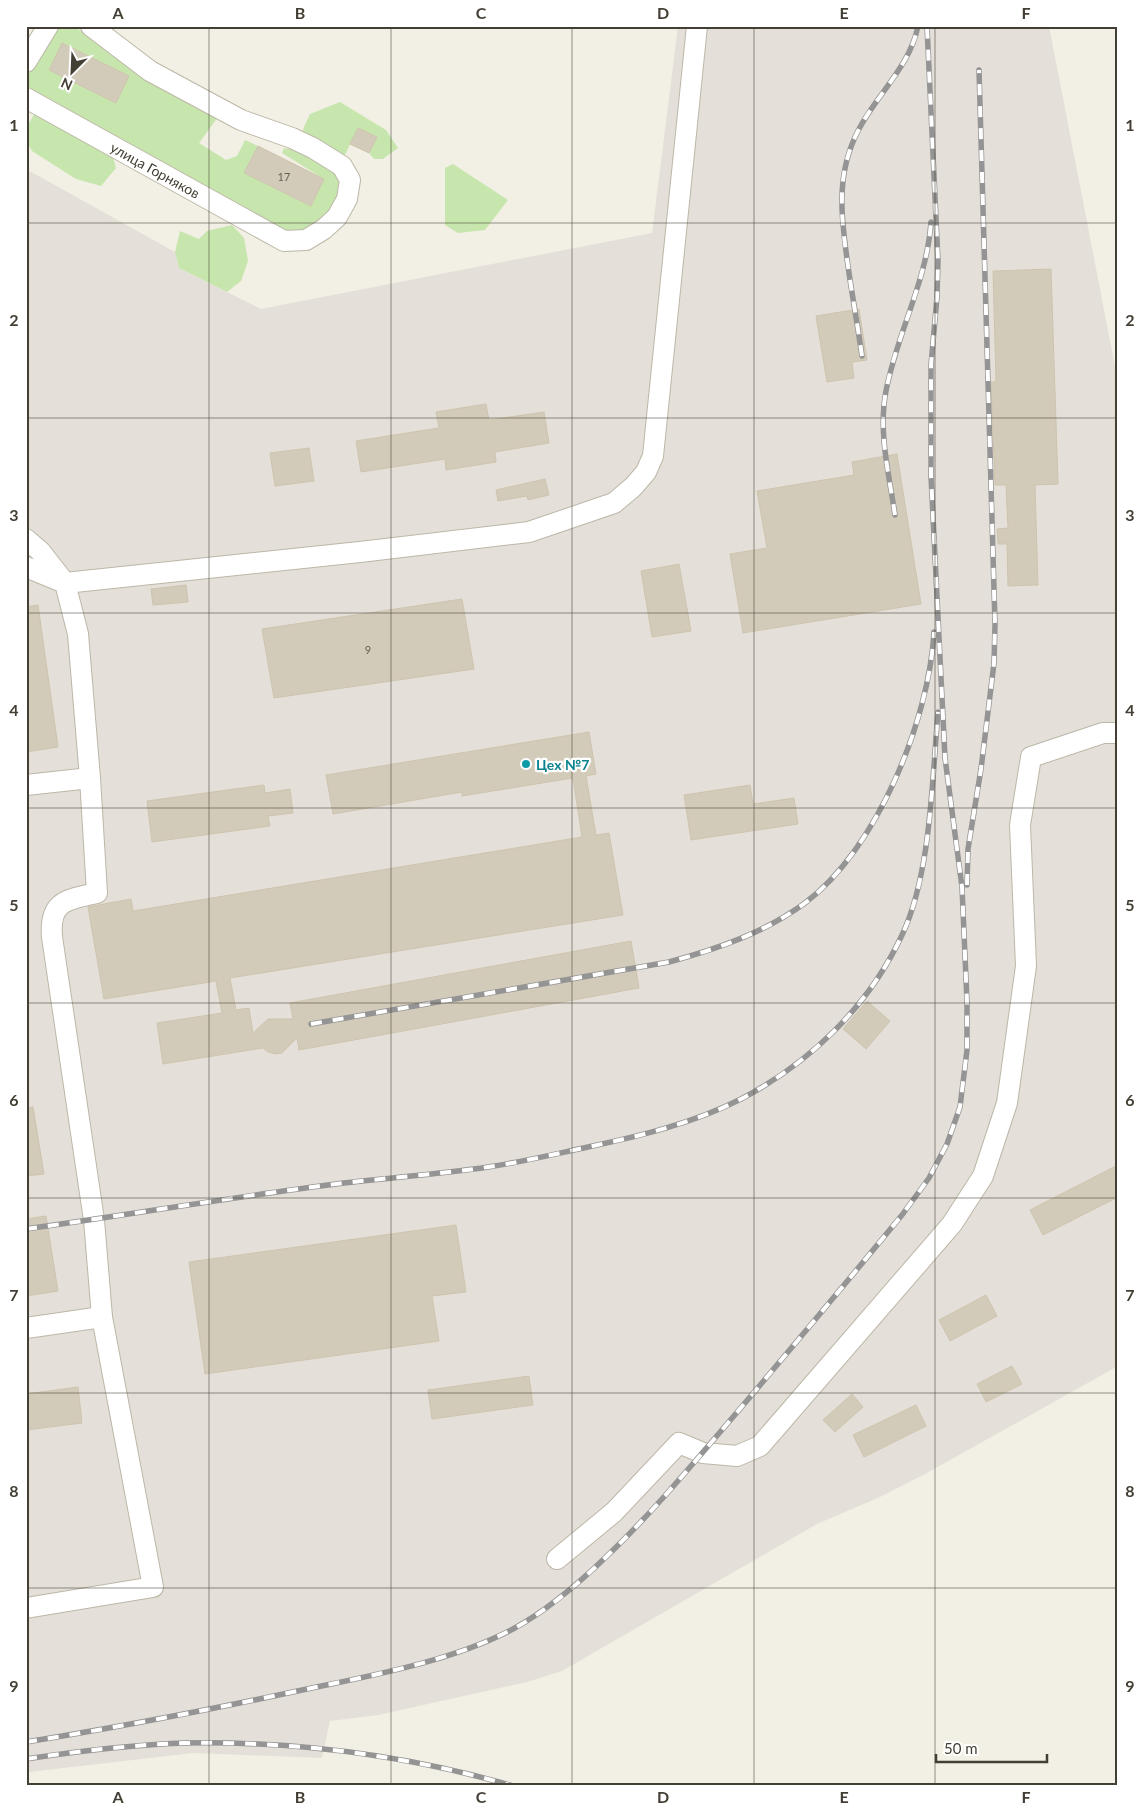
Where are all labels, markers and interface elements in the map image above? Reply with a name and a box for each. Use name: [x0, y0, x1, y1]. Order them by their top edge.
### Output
text: A: [111, 3, 124, 22]
text: B: [295, 3, 305, 22]
text: C: [476, 3, 487, 22]
text: D: [657, 3, 669, 22]
text: E: [839, 3, 849, 22]
text: F: [1021, 3, 1031, 22]
north arrow: [48, 48, 98, 98]
text: N: [58, 74, 75, 94]
text: 1: [9, 115, 19, 134]
text: 1: [1125, 115, 1135, 134]
street label: улица Горняков: [108, 138, 203, 201]
house number: 17: [278, 170, 290, 183]
text: 2: [9, 310, 19, 329]
text: 2: [1125, 310, 1135, 329]
text: 3: [9, 505, 19, 524]
text: 3: [1125, 505, 1135, 524]
house number: 9: [365, 643, 371, 656]
text: 4: [9, 700, 19, 719]
text: 4: [1125, 700, 1135, 719]
place label: Цех №7: [536, 756, 589, 773]
marker: Цех №7: [520, 758, 532, 770]
text: 5: [9, 895, 19, 914]
text: 5: [1125, 895, 1135, 914]
text: 6: [9, 1090, 19, 1109]
text: 6: [1125, 1090, 1135, 1109]
text: 7: [9, 1285, 19, 1304]
text: 7: [1125, 1285, 1135, 1304]
text: 8: [9, 1481, 19, 1500]
text: 8: [1125, 1481, 1135, 1500]
text: 9: [9, 1676, 19, 1695]
text: 9: [1125, 1676, 1135, 1695]
scale bar: [936, 1731, 1048, 1763]
text: 50 m: [944, 1739, 978, 1757]
text: A: [111, 1787, 124, 1806]
text: B: [295, 1787, 305, 1806]
text: C: [476, 1787, 487, 1806]
text: D: [657, 1787, 669, 1806]
text: E: [839, 1787, 849, 1806]
text: F: [1021, 1787, 1031, 1806]

